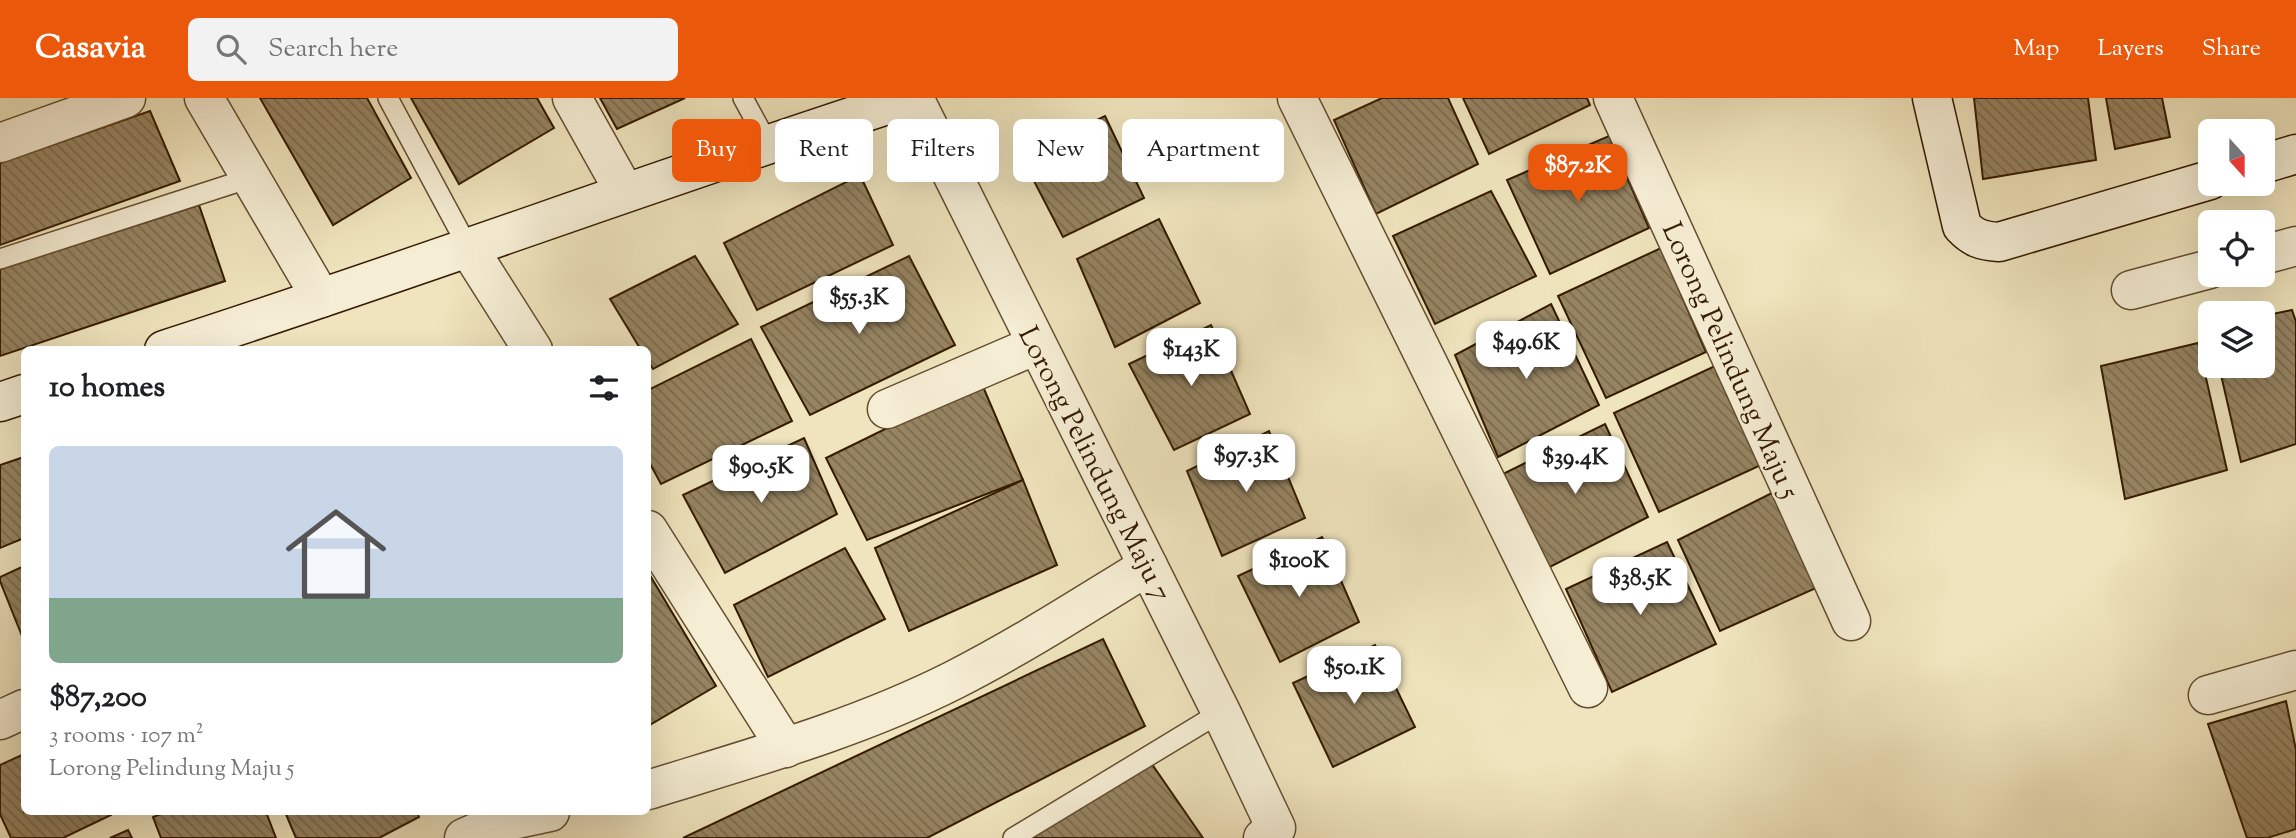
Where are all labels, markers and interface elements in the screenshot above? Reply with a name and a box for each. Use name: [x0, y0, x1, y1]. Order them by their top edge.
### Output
search box: [188, 18, 678, 81]
text: Casavia: [35, 25, 146, 73]
icon: search: [212, 30, 250, 68]
text: Search here: [268, 31, 398, 68]
text: Map: [2013, 32, 2059, 66]
text: Layers: [2097, 32, 2164, 66]
text: Share: [2202, 32, 2261, 66]
chip: Buy: [672, 119, 761, 182]
chip: Rent: [775, 119, 873, 182]
chip: Filters: [887, 119, 999, 182]
chip: New: [1013, 119, 1108, 182]
chip: Apartment: [1122, 119, 1284, 182]
north arrow: [2198, 119, 2275, 196]
map controls: [2198, 119, 2275, 378]
pin: $87.2K: [1521, 144, 1635, 204]
text: $87.2K: [1544, 150, 1612, 183]
button: locate: [2198, 210, 2275, 287]
street label: Lorong Pelindung Maju 5: [1650, 217, 1808, 506]
pin: $55.3K: [802, 276, 916, 336]
text: $55.3K: [829, 282, 889, 315]
button: layers: [2198, 301, 2275, 378]
street label: Lorong Pelindung Maju 7: [1007, 320, 1180, 609]
pin: $49.6K: [1469, 322, 1583, 381]
text: $49.6K: [1492, 327, 1560, 360]
pin: $143K: [1142, 328, 1240, 388]
text: $143K: [1162, 334, 1220, 367]
text: 10 homes: [49, 367, 165, 410]
icon: filters: [585, 369, 623, 407]
pin: $97.3K: [1189, 434, 1303, 494]
pin: $39.4K: [1518, 436, 1632, 496]
text: $97.3K: [1213, 440, 1279, 473]
text: $39.4K: [1542, 442, 1608, 475]
pin: $90.5K: [704, 446, 818, 505]
text: $90.5K: [728, 451, 794, 484]
icon: home: [273, 491, 399, 617]
pin: $100K: [1250, 540, 1348, 599]
text: $100K: [1269, 545, 1329, 578]
pin: $38.5K: [1583, 558, 1697, 617]
text: $38.5K: [1608, 563, 1672, 596]
pin: $50.1K: [1297, 646, 1411, 706]
text: $50.1K: [1323, 652, 1385, 685]
text: $87,200: [49, 677, 147, 720]
text: 3 rooms · 107 m²: [49, 720, 204, 753]
text: Lorong Pelindung Maju 5: [49, 753, 294, 786]

